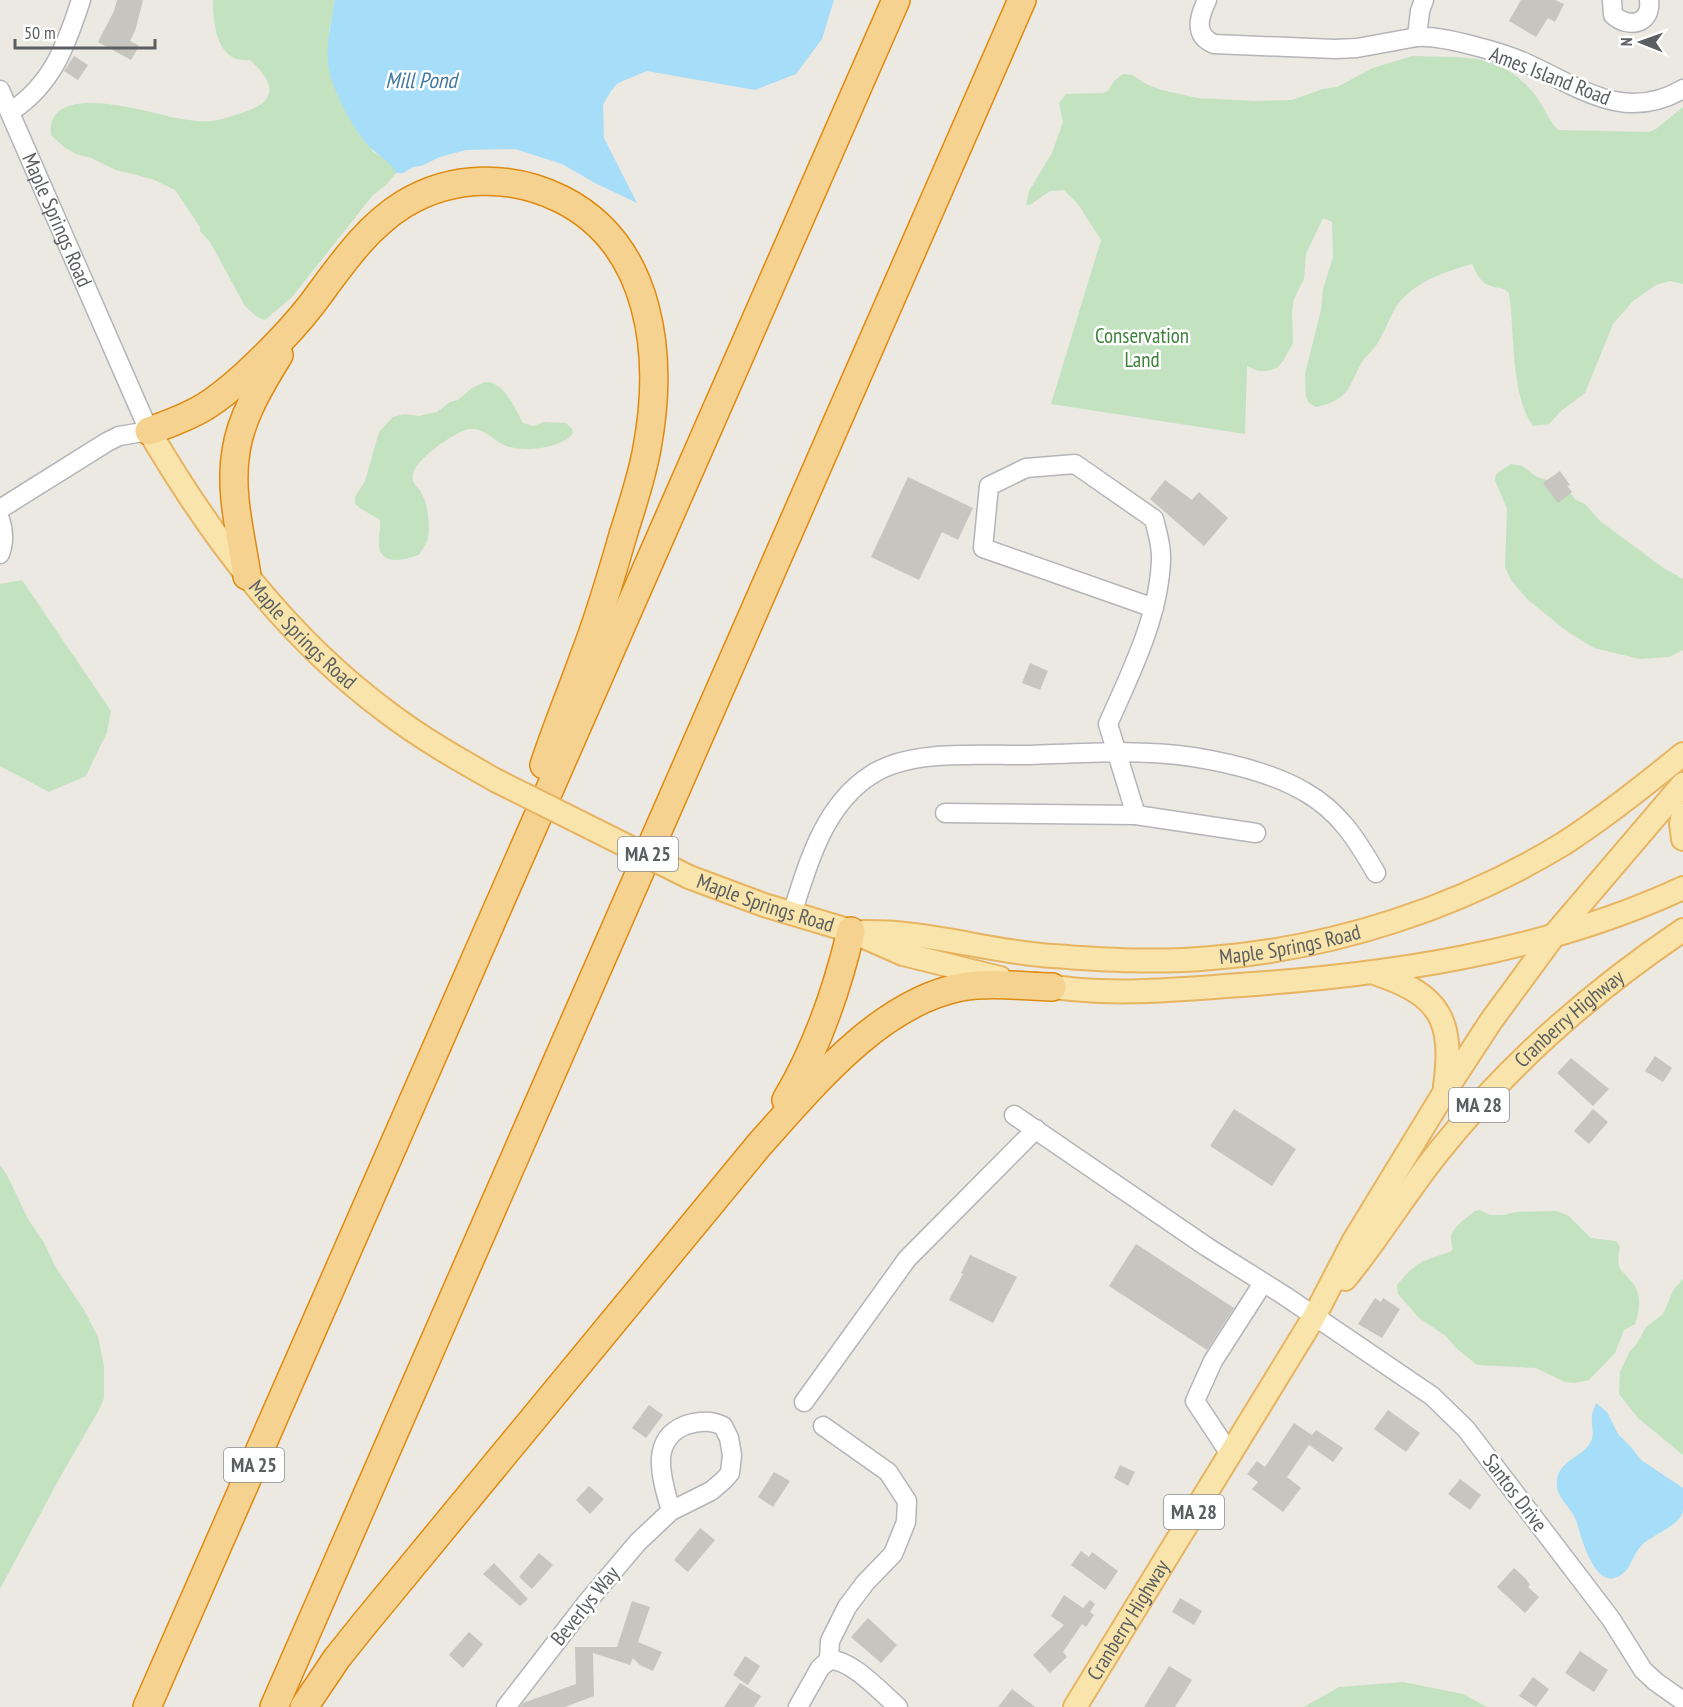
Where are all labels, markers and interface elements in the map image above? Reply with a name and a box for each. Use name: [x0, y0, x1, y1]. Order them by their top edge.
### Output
scale bar: [15, 12, 154, 50]
north arrow: [1611, 12, 1671, 72]
text: 50 m: [24, 21, 56, 44]
text: N: [1616, 37, 1636, 46]
street label: Ames Island Road: [1486, 40, 1615, 111]
water label: Mill Pond: [385, 66, 460, 94]
street label: Maple Springs Road: [16, 149, 98, 291]
park label: Conservation Land: [1095, 322, 1189, 373]
street label: Maple Springs Road: [243, 574, 362, 695]
road number: MA 25: [618, 837, 678, 871]
street label: Maple Springs Road: [693, 867, 838, 938]
street label: Maple Springs Road: [1218, 918, 1363, 970]
street label: Cranberry Highway: [1508, 963, 1629, 1073]
road number: MA 28: [1449, 1088, 1509, 1122]
road number: MA 25: [224, 1448, 284, 1482]
street label: Santos Drive: [1477, 1448, 1554, 1537]
road number: MA 28: [1164, 1495, 1224, 1529]
street label: Cranberry Highway: [1081, 1554, 1175, 1685]
street label: Beverlys Way: [544, 1560, 625, 1651]

